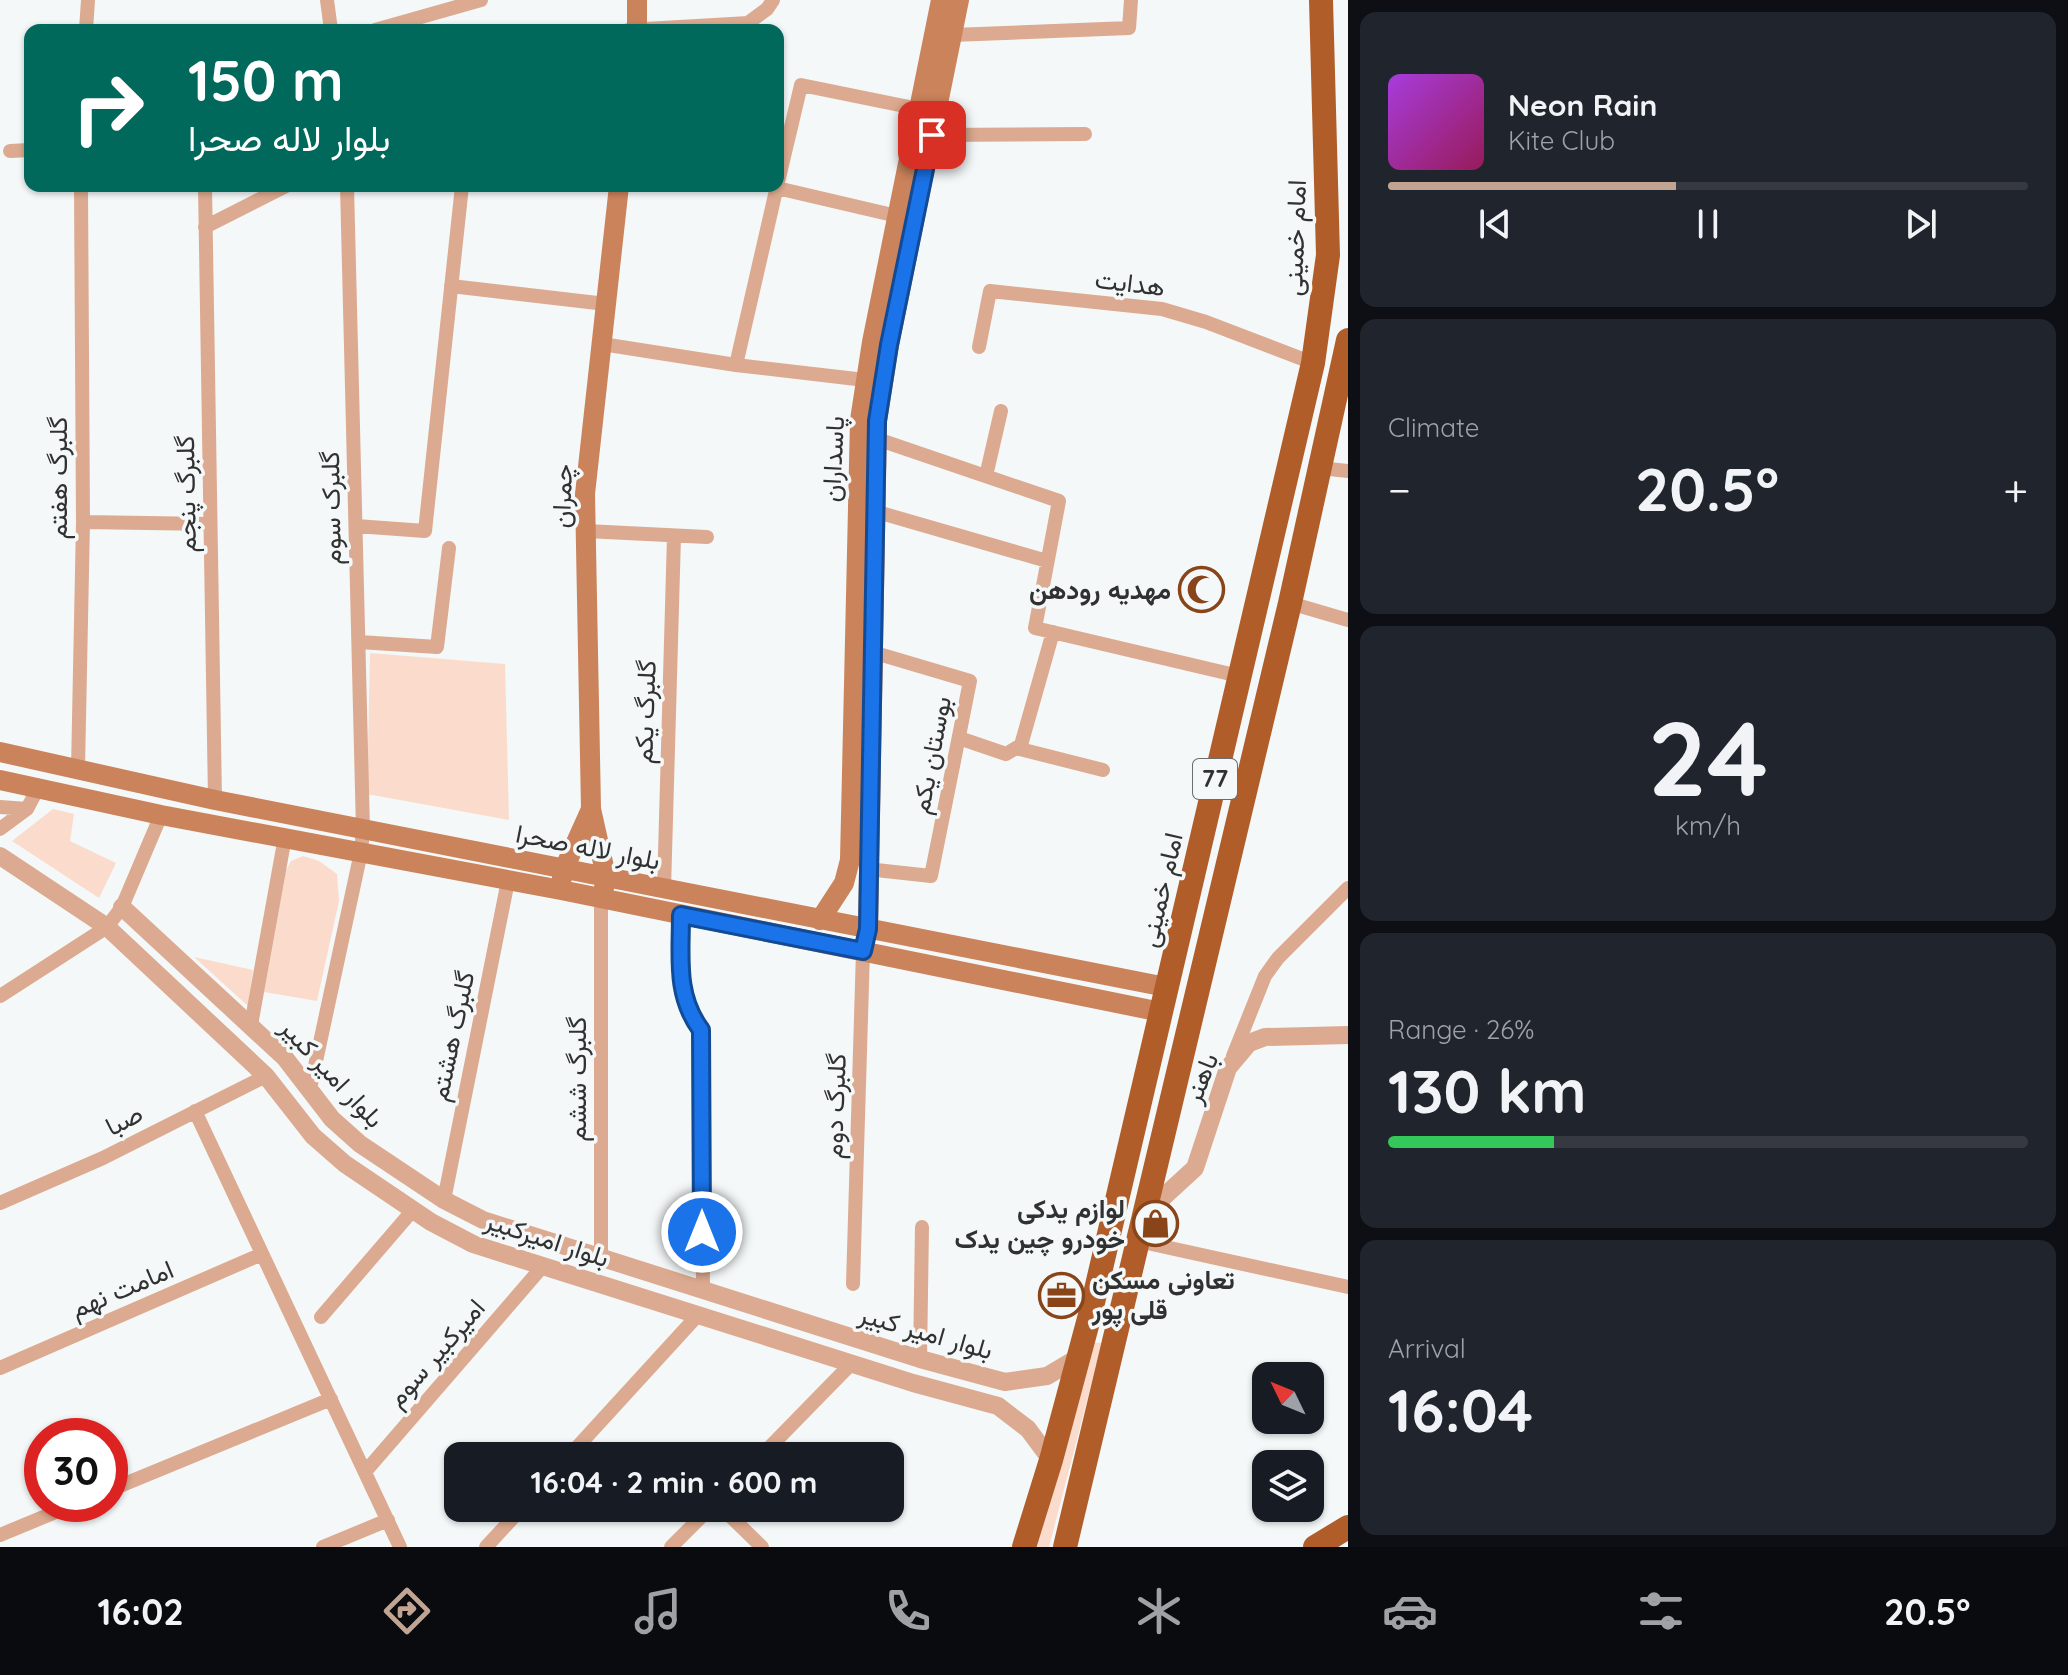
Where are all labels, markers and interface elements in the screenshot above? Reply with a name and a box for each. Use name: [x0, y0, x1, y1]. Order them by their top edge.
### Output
text: 150 m: [188, 45, 344, 115]
icon: right: [56, 56, 160, 160]
text: Neon Rain: [1508, 86, 1657, 124]
pin: [898, 101, 966, 169]
icon: arrive: [910, 113, 954, 157]
text: بلوار لاله صحرا: [188, 115, 390, 160]
text: Kite Club: [1508, 124, 1615, 157]
street label: امام خمینی: [1276, 179, 1314, 297]
icon: previous: [1473, 202, 1517, 246]
icon: pause: [1686, 202, 1730, 246]
icon: next: [1899, 202, 1943, 246]
street label: هدایت: [1093, 262, 1167, 303]
text: Climate: [1388, 411, 1479, 444]
street label: پاسداران: [814, 415, 853, 503]
street label: گلبرگ هفتم: [41, 416, 75, 540]
street label: گلبرگ پنجم: [168, 435, 205, 553]
street label: گلبرک سوم: [313, 451, 349, 565]
text: 20.5°: [1635, 451, 1779, 526]
text: −: [1388, 462, 1411, 517]
text: +: [2003, 462, 2028, 517]
street label: چمران: [544, 463, 581, 529]
mosque icon: مهدیه رودهن: [1178, 566, 1226, 614]
place label: مهدیه رودهن: [1029, 573, 1171, 606]
street label: گلبرگ یکم: [626, 659, 664, 765]
text: 24: [1648, 692, 1768, 822]
street label: بوستان یکم: [903, 693, 959, 817]
road number: 77: [1193, 759, 1237, 799]
text: km/h: [1675, 809, 1741, 842]
street label: بلوار لاله صحرا: [513, 816, 663, 877]
street label: امام خمینی: [1131, 829, 1191, 951]
street label: گلبرگ هشتم: [422, 968, 482, 1104]
street label: بلوار امیر کبیر: [273, 1010, 391, 1134]
text: Range · 26%: [1388, 1013, 1535, 1046]
street label: گلبرگ ششم: [560, 1016, 594, 1142]
street label: باهنر: [1175, 1048, 1225, 1109]
street label: گلبرگ دوم: [816, 1053, 854, 1159]
text: 130 km: [1388, 1053, 1587, 1128]
street label: صبا: [100, 1096, 148, 1143]
position arrow: [660, 1190, 744, 1274]
place label: لوازم یدکی خودرو چین یدک: [955, 1192, 1125, 1257]
shop icon: لوازم یدکی خودرو چین یدک: [1132, 1200, 1180, 1248]
street label: بلوار امیرکبیر: [480, 1203, 613, 1274]
street label: امامت نهم: [65, 1252, 179, 1326]
place label: تعاونی مسکن قلی پور: [1091, 1263, 1235, 1328]
office icon: تعاونی مسکن قلی پور: [1037, 1271, 1085, 1319]
street label: امیرکبیر سوم: [379, 1292, 493, 1414]
street label: بلوار امیر کبیر: [854, 1296, 997, 1366]
text: Arrival: [1388, 1332, 1466, 1365]
north arrow: [1252, 1362, 1324, 1434]
map controls: [1252, 1362, 1324, 1522]
text: 16:04: [1388, 1372, 1533, 1447]
speed limit sign: 30: [24, 1418, 128, 1522]
button: layers: [1252, 1450, 1324, 1522]
text: 16:04 · 2 min · 600 m: [530, 1463, 818, 1501]
icon: directions: [379, 1583, 435, 1639]
icon: music: [630, 1583, 686, 1639]
icon: phone: [880, 1583, 936, 1639]
icon: climate: [1131, 1583, 1187, 1639]
icon: car: [1382, 1583, 1438, 1639]
icon: filters: [1633, 1583, 1689, 1639]
text: 16:02: [97, 1589, 184, 1634]
text: 20.5°: [1884, 1589, 1970, 1634]

